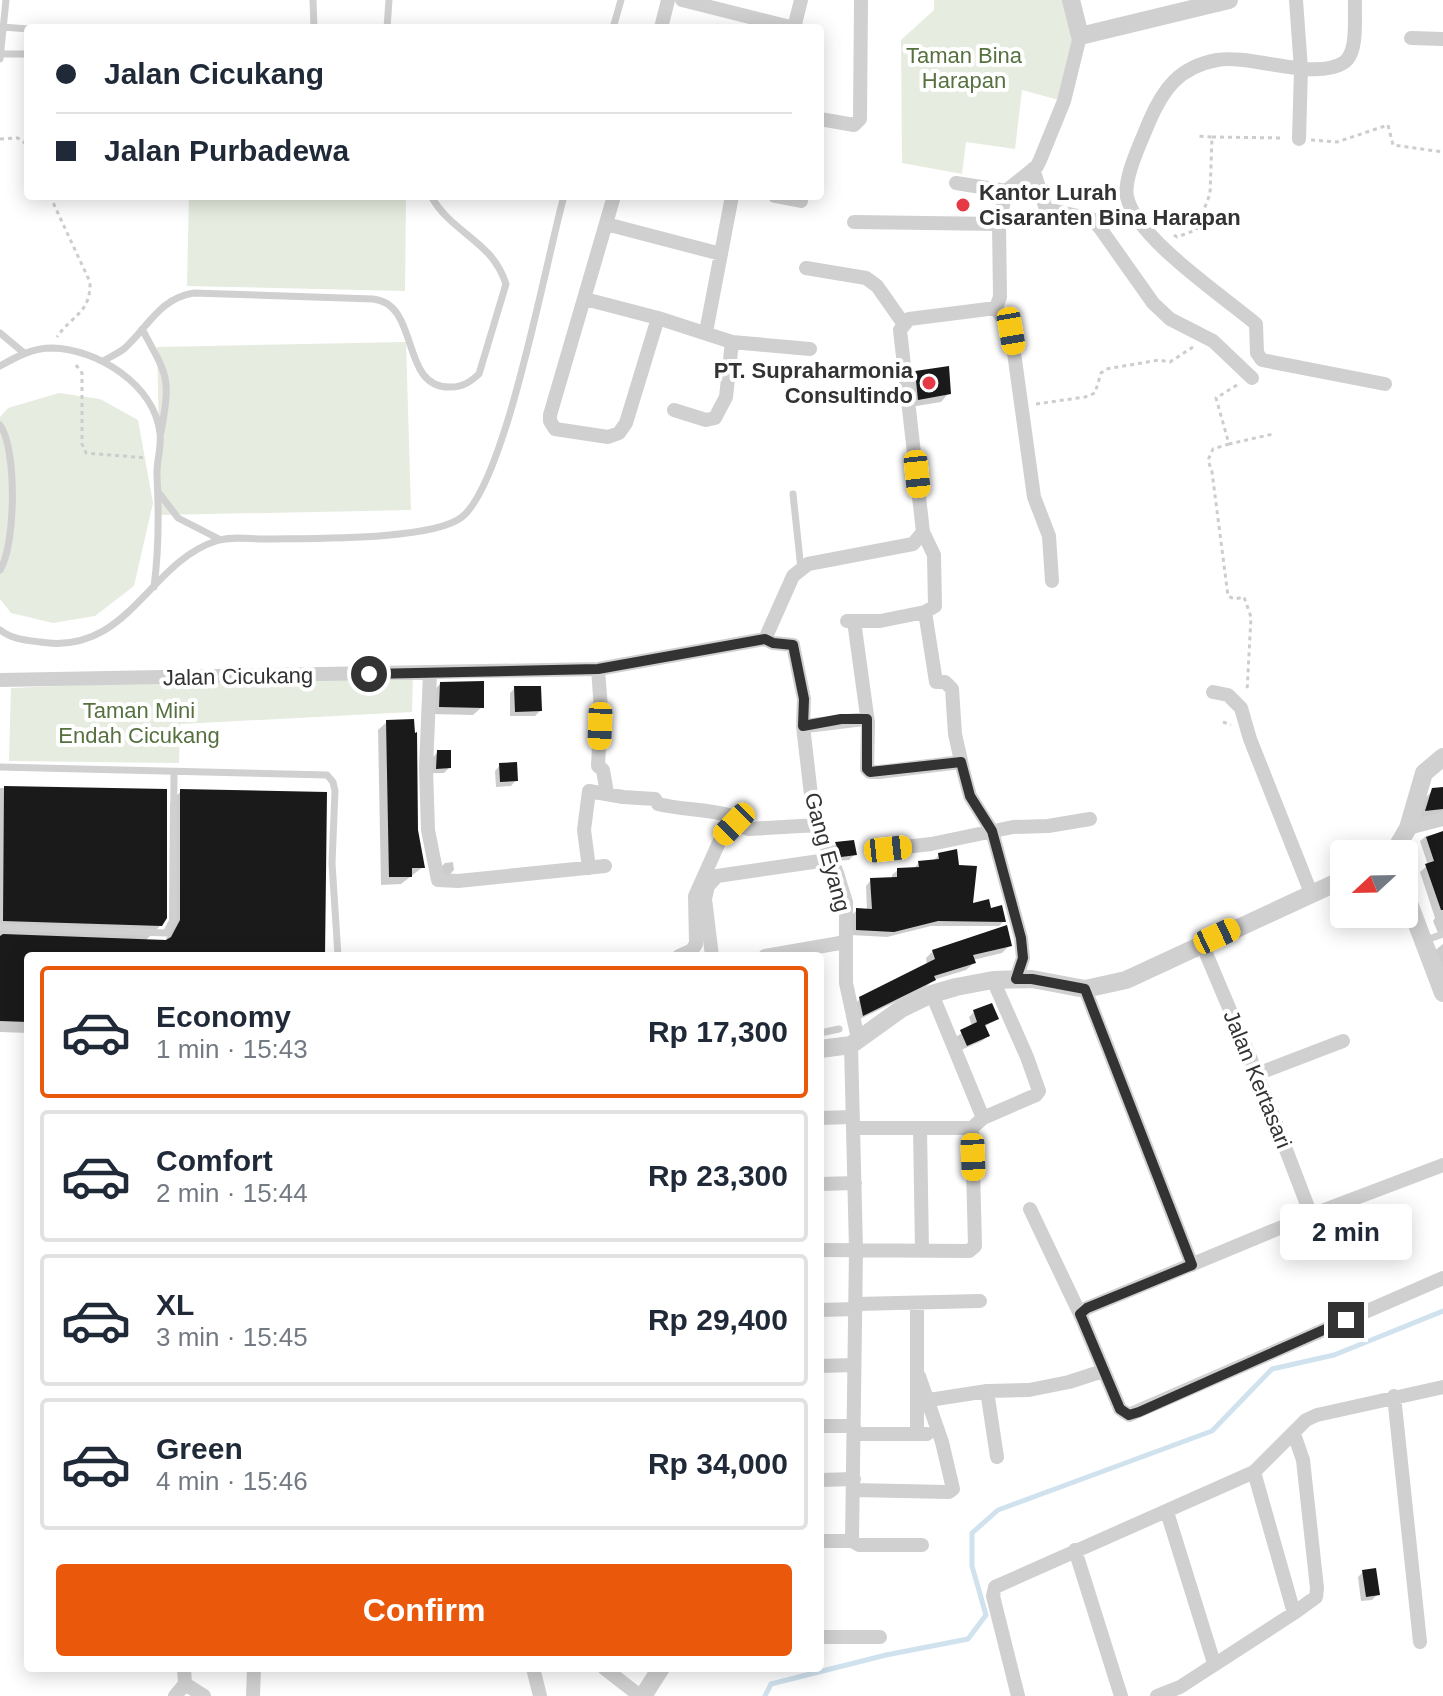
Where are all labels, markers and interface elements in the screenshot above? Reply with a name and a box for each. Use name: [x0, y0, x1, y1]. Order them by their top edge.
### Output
park label: Taman Bina Harapan: [906, 43, 1023, 93]
text: Jalan Cicukang: [104, 57, 324, 90]
text: Jalan Purbadewa: [104, 134, 349, 167]
place label: Kantor Lurah Cisaranten Bina Harapan: [979, 180, 1241, 230]
marker: Kantor Lurah Cisaranten Bina Harapan: [954, 196, 972, 214]
car: [995, 305, 1027, 357]
place label: PT. Supraharmonia Consultindo: [714, 358, 914, 408]
marker: PT. Supraharmonia Consultindo: [920, 374, 938, 392]
car: [903, 449, 931, 499]
route start: [351, 656, 387, 692]
street label: Jalan Cicukang: [163, 663, 313, 690]
park label: Taman Mini Endah Cicukang: [58, 698, 220, 748]
car: [587, 702, 613, 750]
street label: Gang Eyang: [800, 790, 855, 914]
car: [709, 798, 759, 850]
car: [863, 835, 913, 863]
north arrow: [1330, 840, 1418, 928]
map controls: [1330, 840, 1418, 928]
car: [1190, 915, 1244, 957]
icon: car: [60, 996, 132, 1068]
text: Economy: [156, 1000, 291, 1033]
street label: Jalan Kertasari: [1218, 1006, 1297, 1152]
text: Rp 17,300: [648, 1015, 788, 1048]
text: 1 min · 15:43: [156, 1034, 308, 1064]
car: [960, 1133, 986, 1181]
icon: car: [60, 1140, 132, 1212]
text: Comfort: [156, 1144, 273, 1177]
text: Rp 23,300: [648, 1159, 788, 1192]
text: 2 min · 15:44: [156, 1178, 308, 1208]
callout: 2 min: [1280, 1204, 1412, 1260]
text: 2 min: [1312, 1217, 1380, 1247]
icon: car: [60, 1284, 132, 1356]
text: XL: [156, 1288, 194, 1321]
route end: [1328, 1302, 1364, 1338]
text: Rp 29,400: [648, 1303, 788, 1336]
text: 3 min · 15:45: [156, 1322, 308, 1352]
icon: car: [60, 1428, 132, 1500]
text: Green: [156, 1432, 243, 1465]
text: Rp 34,000: [648, 1447, 788, 1480]
text: 4 min · 15:46: [156, 1466, 308, 1496]
button: Confirm: [56, 1564, 792, 1656]

